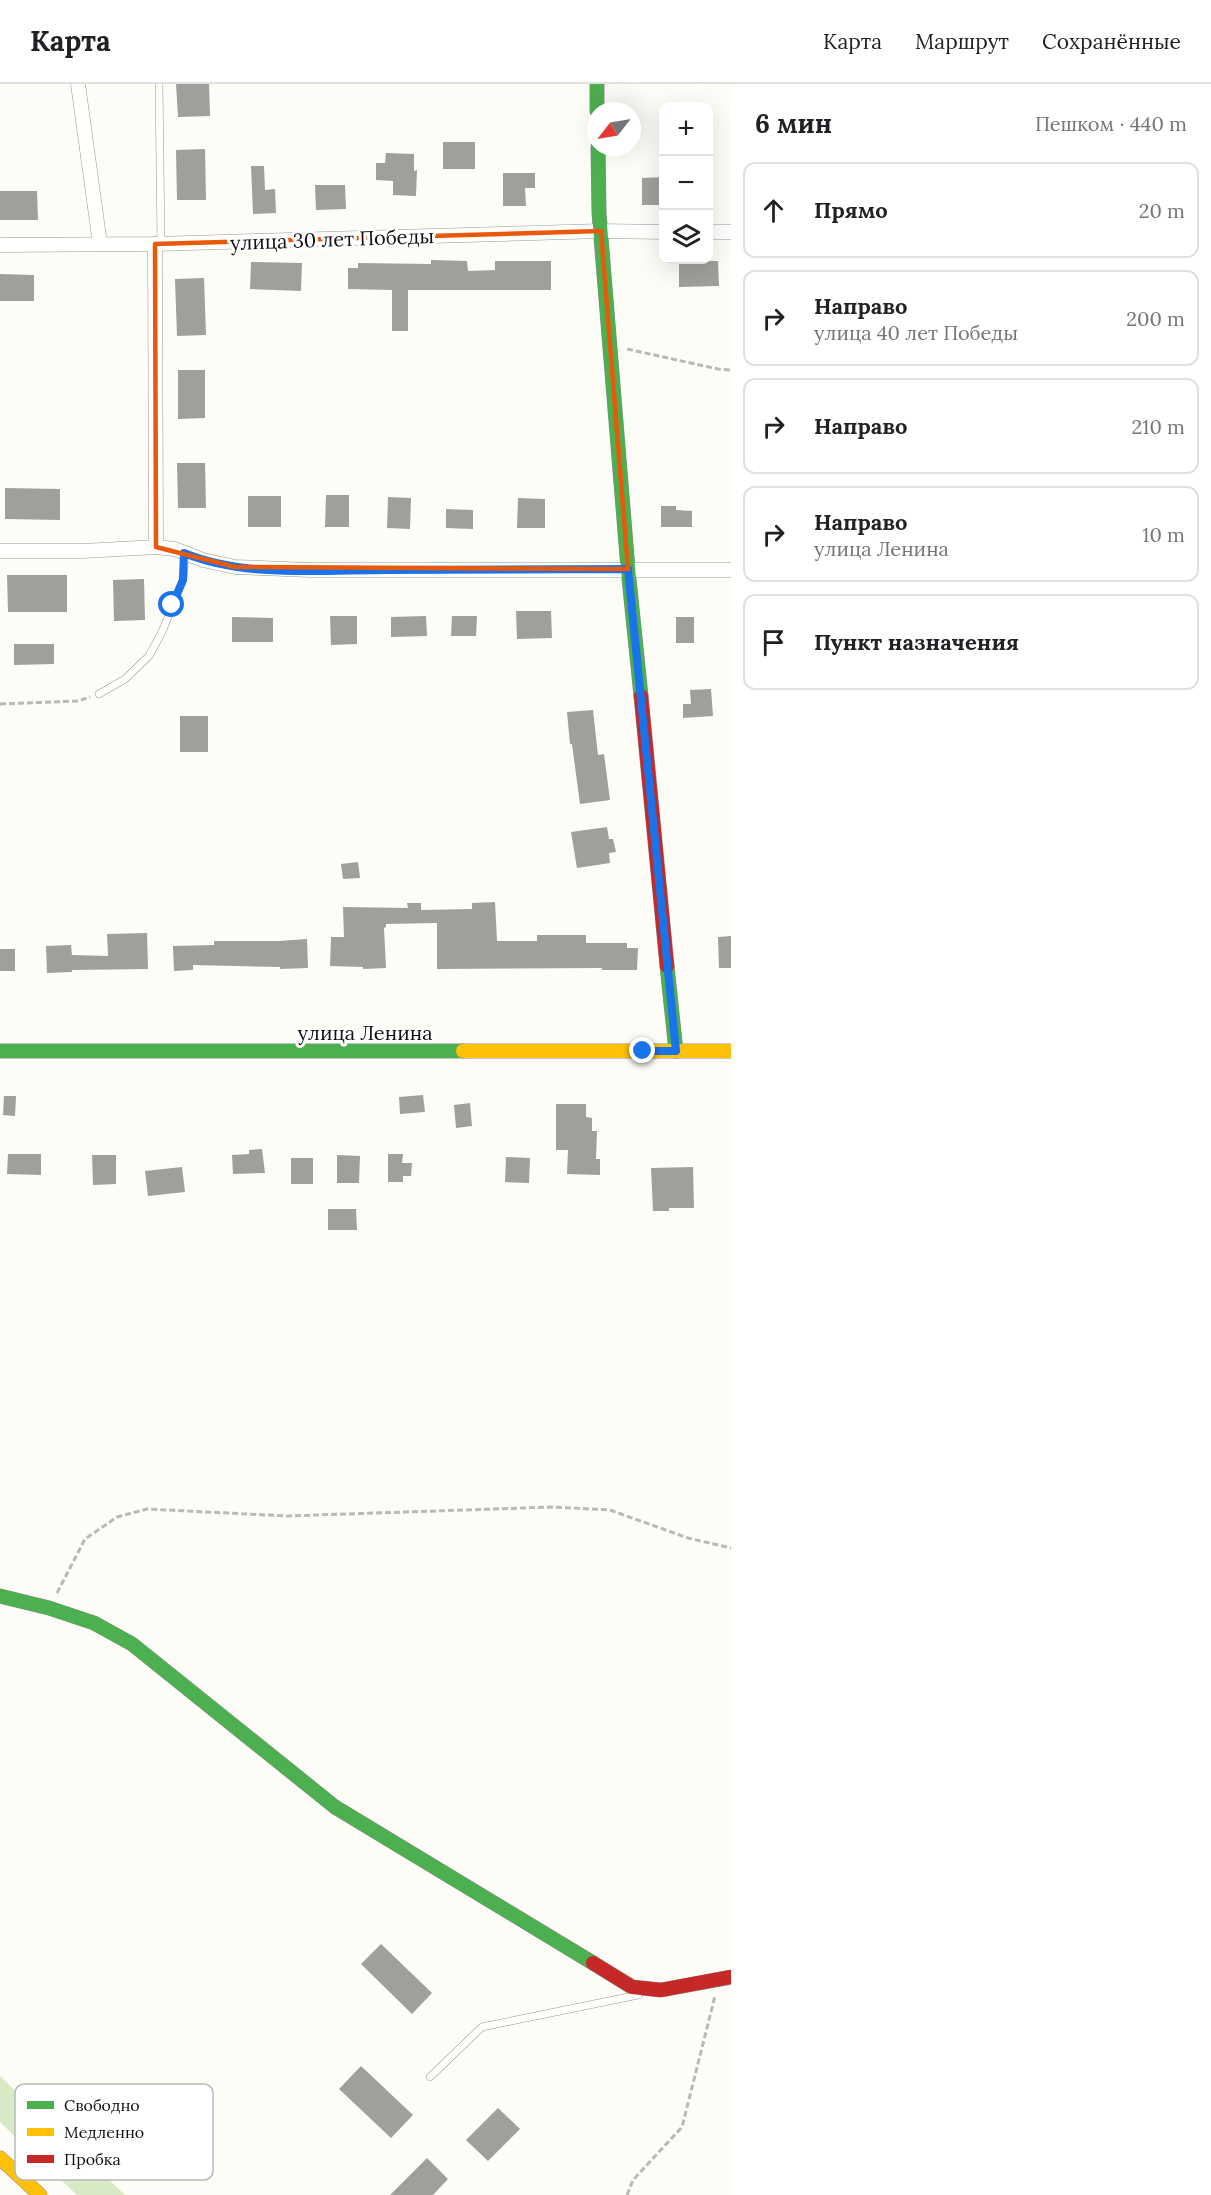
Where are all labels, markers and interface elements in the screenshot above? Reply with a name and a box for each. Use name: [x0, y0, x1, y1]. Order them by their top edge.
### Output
text: Карта: [30, 23, 111, 59]
text: Карта: [823, 28, 882, 55]
text: Маршрут: [915, 28, 1009, 55]
text: Сохранённые: [1042, 28, 1181, 55]
north arrow: [587, 102, 641, 156]
map controls: [659, 102, 713, 264]
button: +: [659, 102, 713, 156]
text: 6 мин: [755, 107, 832, 140]
text: Пешком · 440 m: [1035, 111, 1187, 136]
button: −: [659, 156, 713, 210]
icon: ahead: [757, 194, 790, 227]
text: Прямо: [814, 196, 888, 224]
text: 20 m: [1139, 198, 1185, 223]
button: layers: [659, 210, 713, 264]
street label: улица 30 лет Победы: [229, 223, 435, 255]
text: Направо: [814, 292, 908, 320]
icon: right: [757, 302, 790, 335]
text: 200 m: [1126, 306, 1185, 331]
text: улица 40 лет Победы: [814, 320, 1018, 345]
icon: right: [757, 410, 790, 443]
text: Направо: [814, 412, 908, 440]
text: 210 m: [1131, 414, 1185, 439]
text: Направо: [814, 508, 908, 536]
icon: right: [757, 518, 790, 551]
text: 10 m: [1142, 522, 1185, 547]
text: улица Ленина: [814, 536, 949, 561]
route start: [158, 591, 184, 617]
icon: arrive: [757, 626, 790, 659]
text: Пункт назначения: [814, 628, 1019, 656]
street label: улица Ленина: [298, 1020, 432, 1045]
route end: [629, 1037, 655, 1063]
legend: [15, 2084, 213, 2180]
text: Свободно: [64, 2095, 140, 2115]
text: Медленно: [64, 2122, 144, 2142]
text: Пробка: [64, 2149, 121, 2169]

